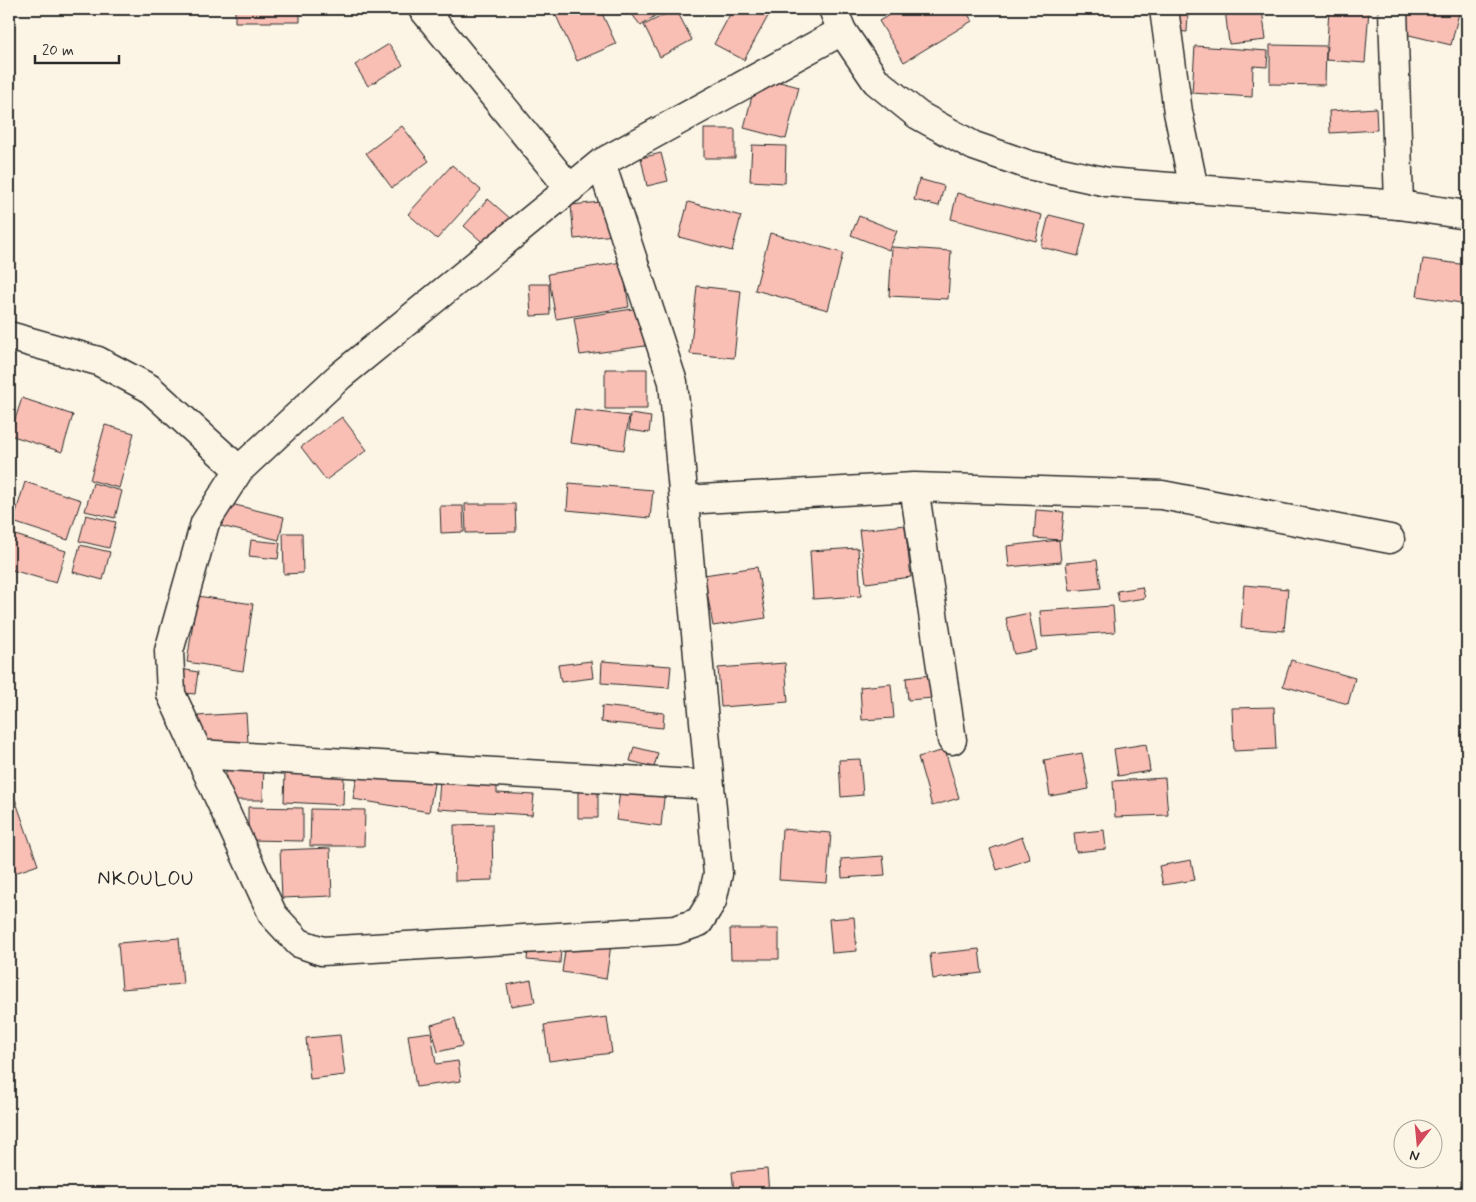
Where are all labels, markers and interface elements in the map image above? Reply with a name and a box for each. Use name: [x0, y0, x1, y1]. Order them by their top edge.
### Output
scale bar: [35, 32, 119, 64]
text: 20 m: [42, 41, 74, 61]
district label: NKOULOU: [97, 866, 195, 893]
north arrow: [1394, 1120, 1444, 1170]
text: N: [1408, 1146, 1422, 1165]

